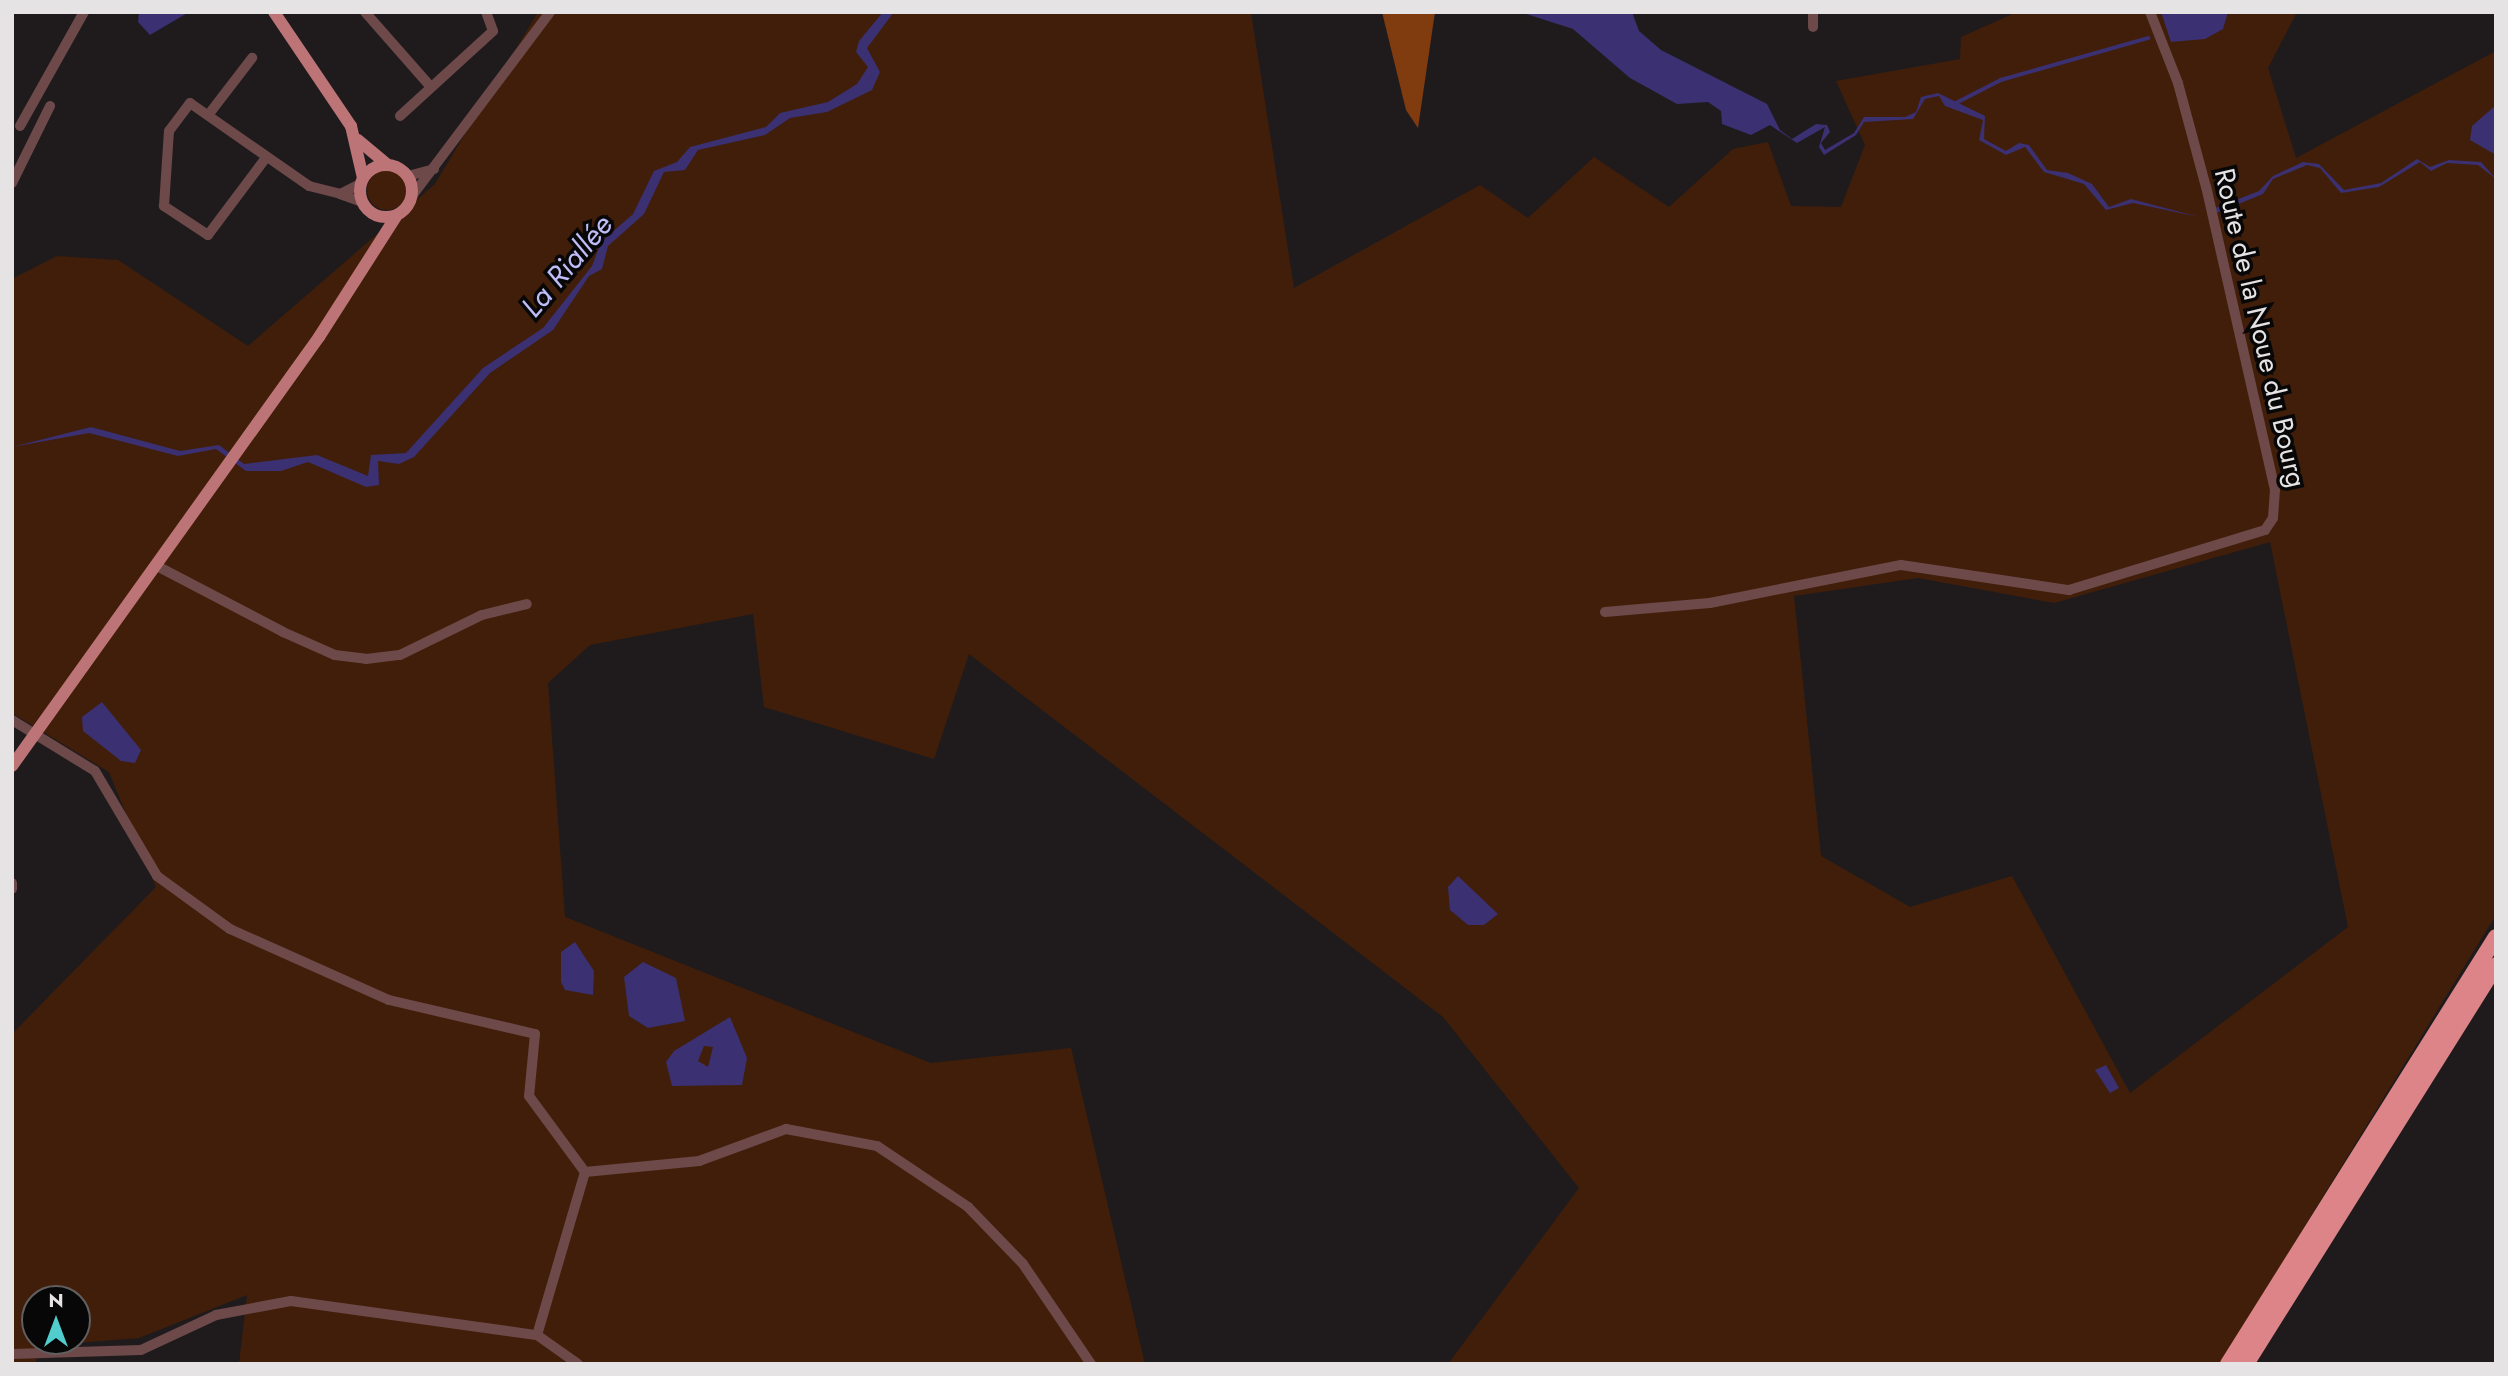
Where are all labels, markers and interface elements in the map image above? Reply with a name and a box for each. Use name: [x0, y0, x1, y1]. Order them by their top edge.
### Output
street label: Route de la Noue du Bourg: [2207, 165, 2313, 491]
water label: La Riallée: [514, 207, 620, 325]
north arrow: [21, 1285, 91, 1355]
text: N: [48, 1287, 64, 1314]

